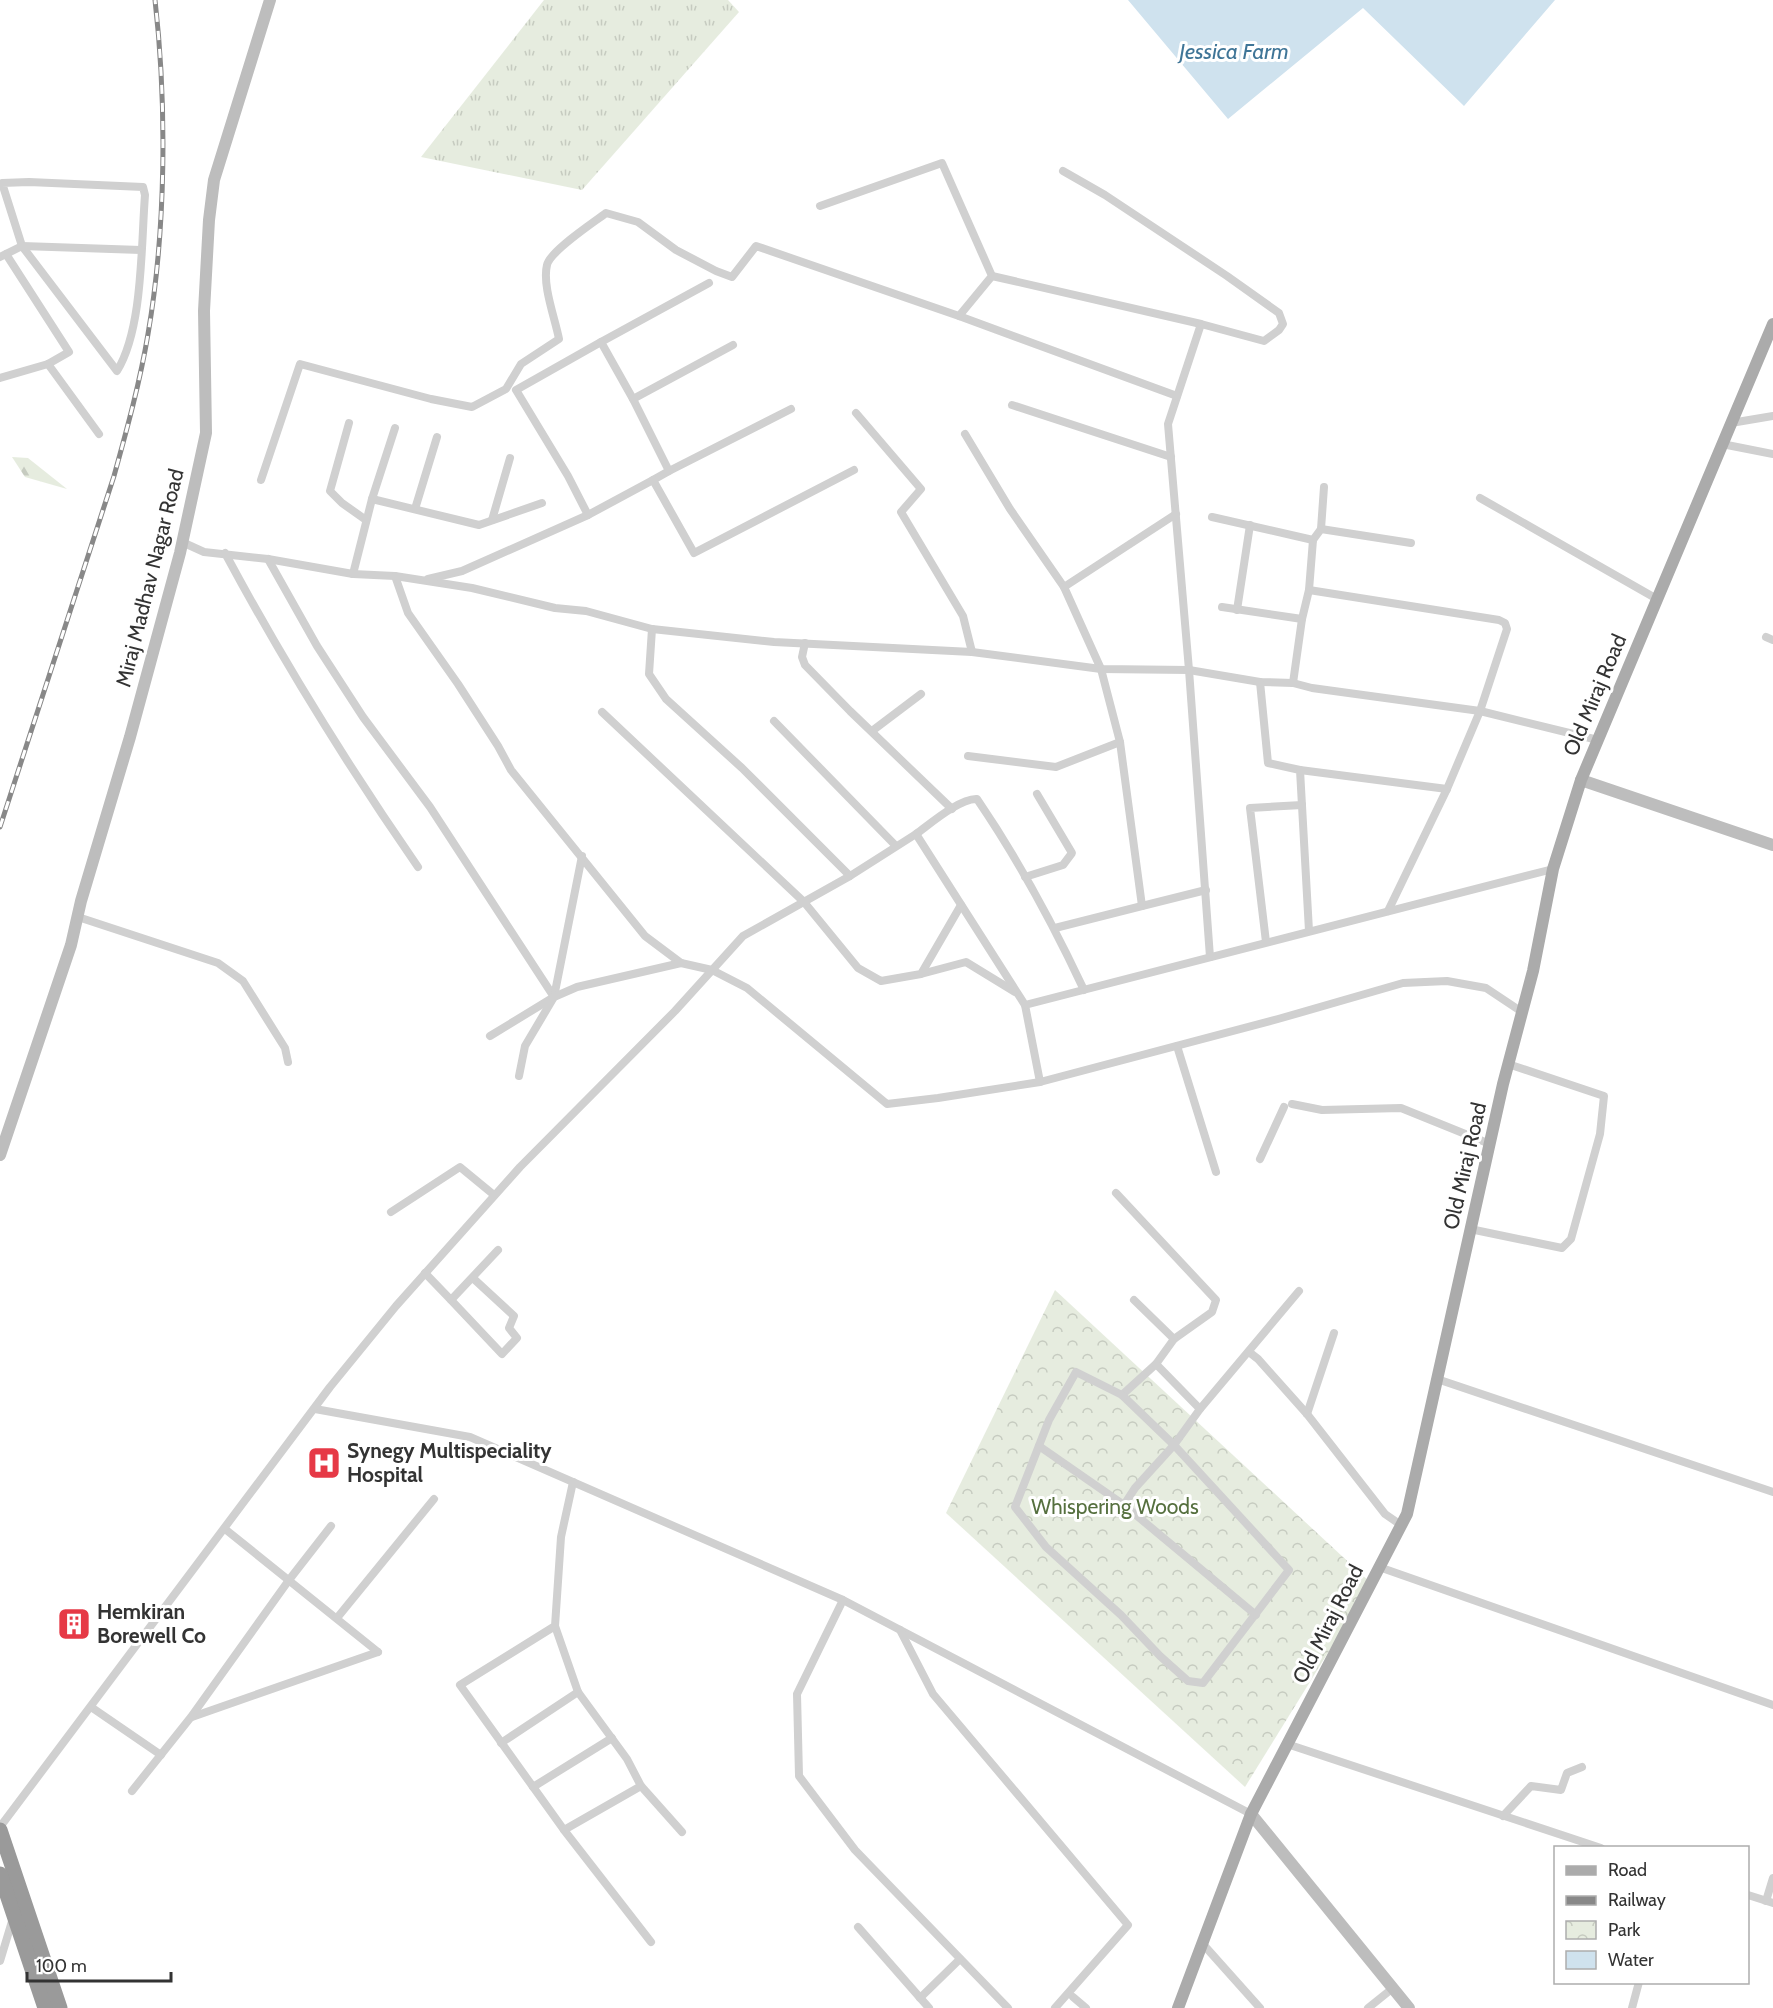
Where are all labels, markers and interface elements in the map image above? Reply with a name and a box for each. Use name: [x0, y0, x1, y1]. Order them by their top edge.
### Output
water label: Jessica Farm: [1177, 38, 1289, 65]
street label: Miraj Madhav Nagar Road: [110, 466, 190, 690]
street label: Old Miraj Road: [1558, 630, 1632, 760]
street label: Old Miraj Road: [1438, 1100, 1492, 1232]
place label: Synegy Multispeciality Hospital: [347, 1438, 552, 1487]
hospital icon: Synegy Multispeciality Hospital: [306, 1445, 342, 1481]
park label: Whispering Woods: [1031, 1494, 1199, 1519]
street label: Old Miraj Road: [1287, 1560, 1369, 1688]
place label: Hemkiran Borewell Co: [97, 1599, 206, 1648]
building icon: Hemkiran Borewell Co: [56, 1606, 92, 1642]
legend: [1554, 1846, 1749, 1984]
text: Road: [1608, 1859, 1647, 1881]
text: Railway: [1608, 1889, 1666, 1911]
text: Park: [1608, 1919, 1641, 1941]
scale bar: [27, 1945, 171, 1983]
text: Water: [1608, 1949, 1654, 1971]
text: 100 m: [36, 1955, 87, 1977]

